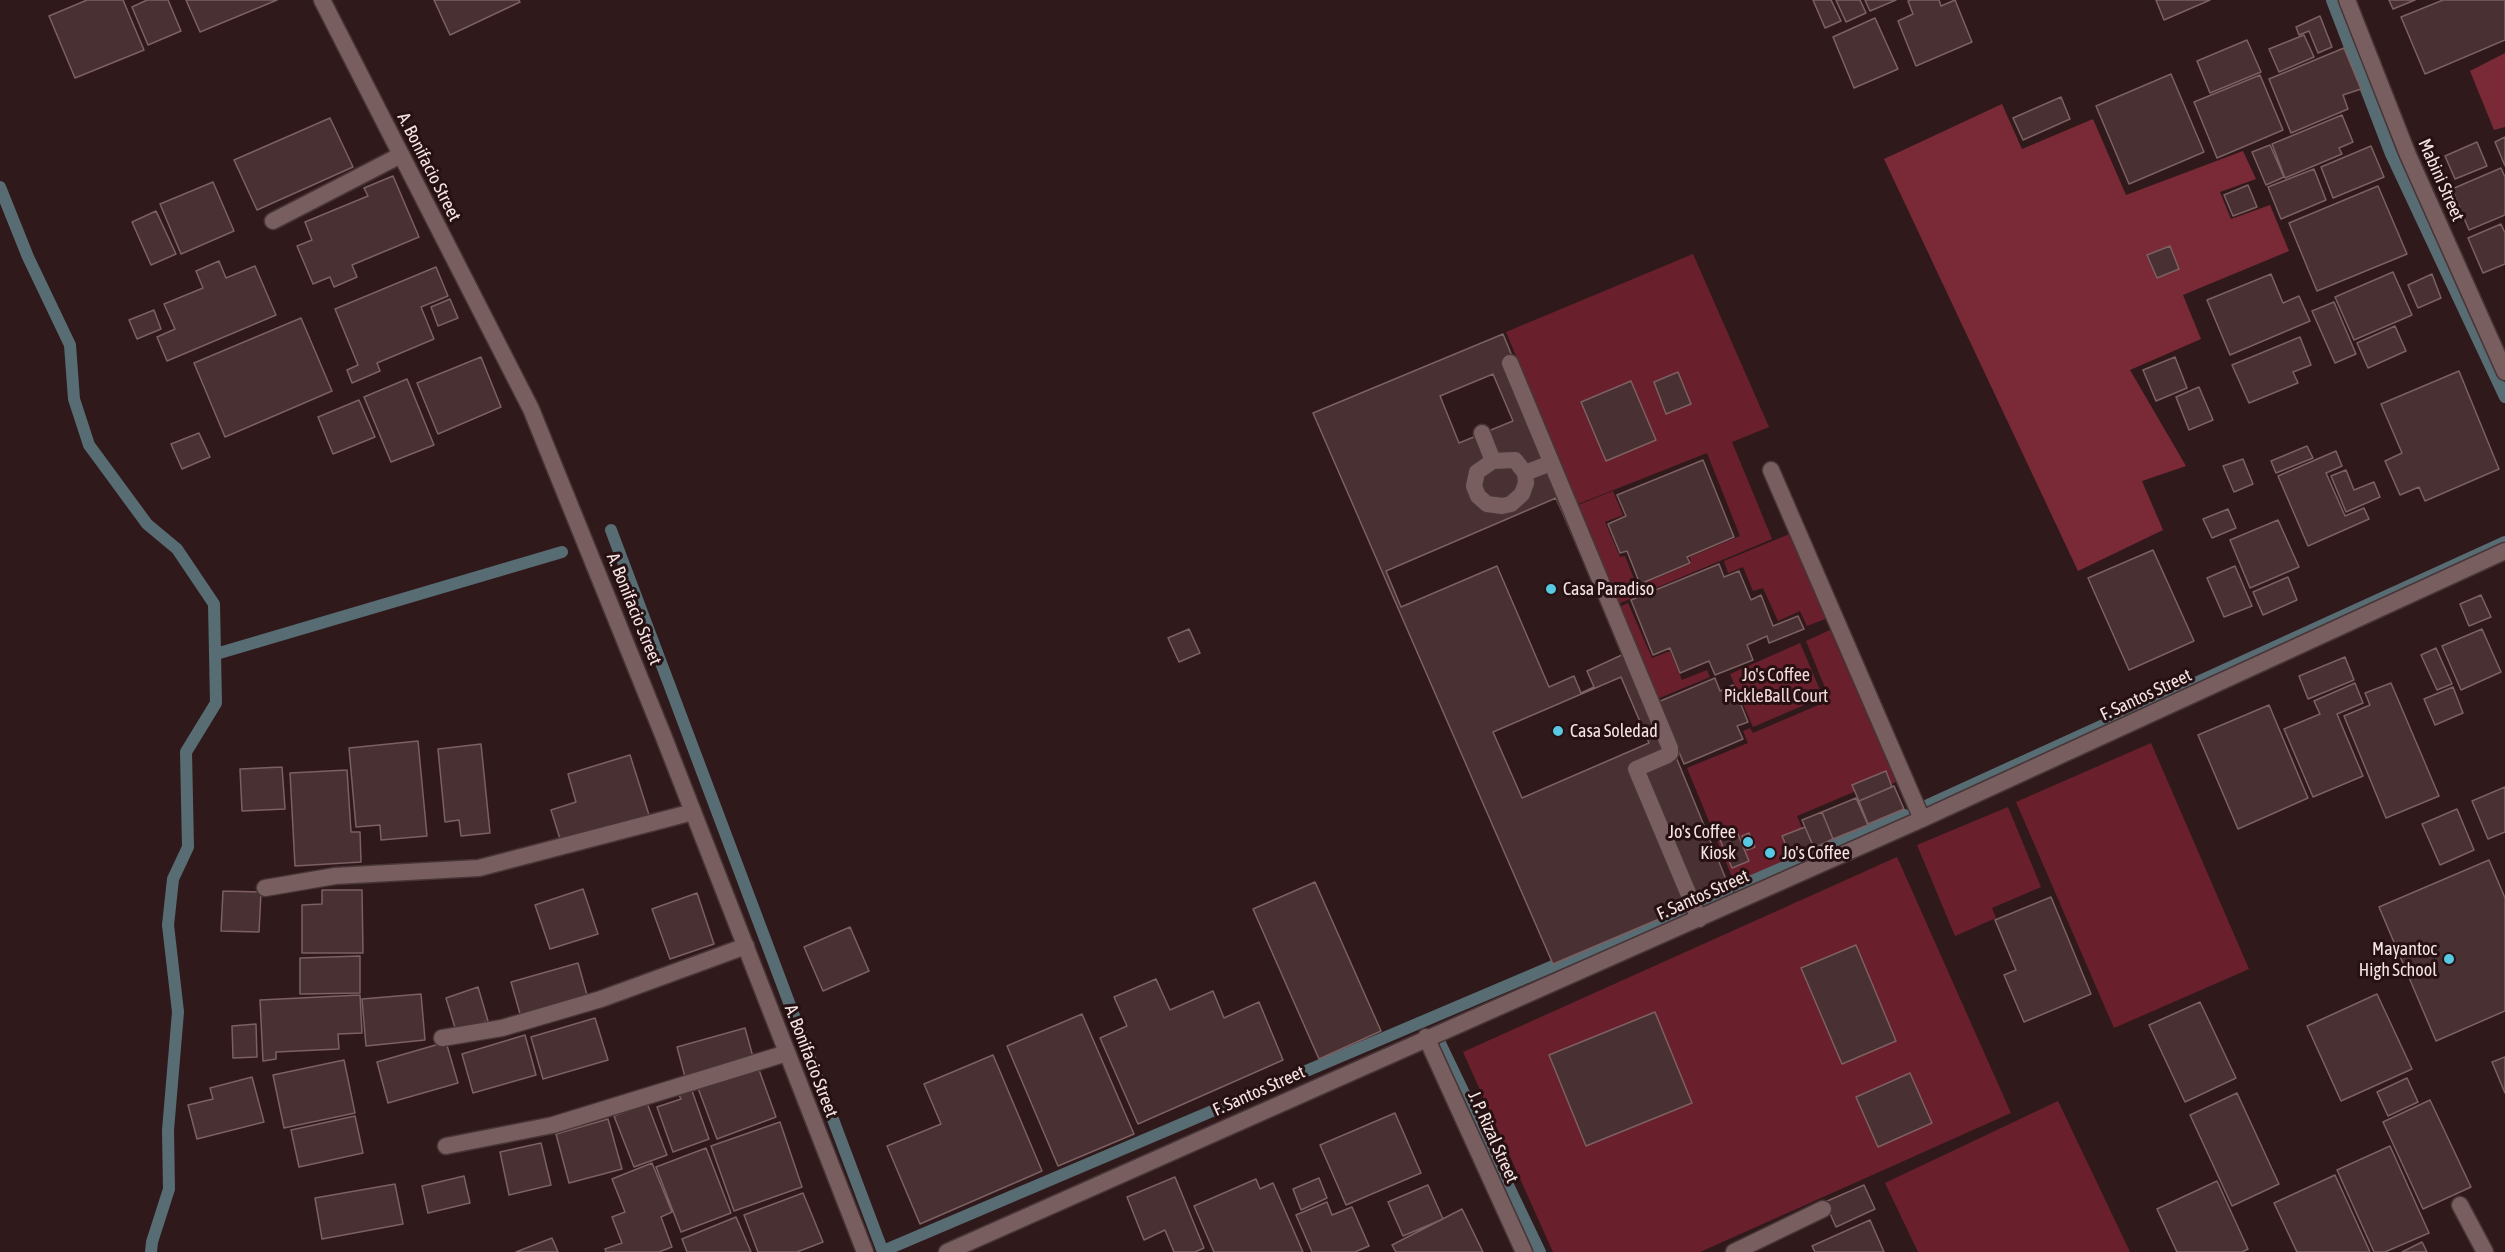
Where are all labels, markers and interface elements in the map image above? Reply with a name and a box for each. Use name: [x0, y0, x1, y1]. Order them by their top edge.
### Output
street label: A. Bonifacio Street: [392, 109, 466, 225]
street label: Mabini Street: [2413, 135, 2469, 225]
street label: A. Bonifacio Street: [602, 550, 666, 668]
place label: Casa Paradiso: [1563, 578, 1654, 600]
marker: Casa Paradiso: [1544, 582, 1558, 596]
park label: Jo's Coffee PickleBall Court: [1724, 664, 1828, 706]
street label: F. Santos Street: [2097, 664, 2195, 726]
place label: Casa Soledad: [1570, 720, 1658, 742]
marker: Casa Soledad: [1551, 724, 1565, 738]
place label: Jo's Coffee Kiosk: [1668, 821, 1736, 864]
marker: Jo's Coffee Kiosk: [1741, 835, 1755, 849]
place label: Jo's Coffee: [1782, 842, 1850, 864]
marker: Jo's Coffee: [1763, 846, 1777, 860]
street label: F. Santos Street: [1654, 865, 1752, 925]
place label: Mayantoc High School: [2359, 938, 2437, 980]
marker: Mayantoc High School: [2442, 952, 2456, 966]
street label: A. Bonifacio Street: [780, 1002, 842, 1120]
street label: F. Santos Street: [1210, 1061, 1308, 1121]
street label: J. P. Rizal Street: [1463, 1088, 1523, 1186]

